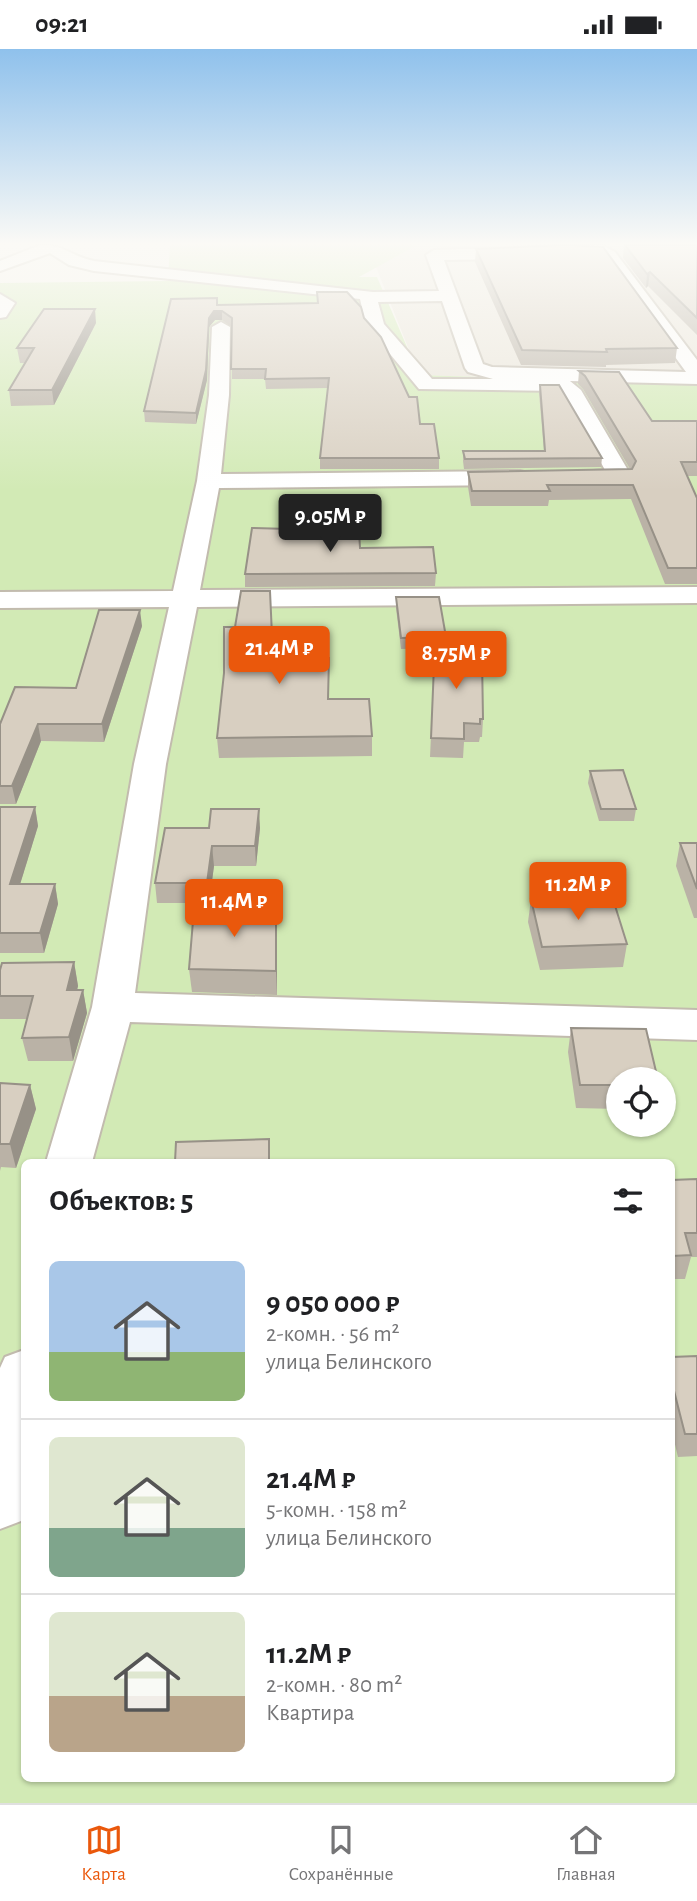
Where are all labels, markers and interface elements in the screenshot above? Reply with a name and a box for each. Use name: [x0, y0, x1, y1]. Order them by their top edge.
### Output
text: 09:21: [35, 11, 89, 37]
pin: 9.05M ₽: [265, 495, 395, 554]
text: 9.05M ₽: [295, 505, 365, 528]
pin: 21.4M ₽: [214, 627, 344, 686]
pin: 8.75M ₽: [391, 631, 521, 691]
text: 21.4M ₽: [245, 637, 313, 660]
text: 8.75M ₽: [421, 642, 491, 665]
pin: 11.2M ₽: [513, 863, 643, 922]
text: 11.2M ₽: [545, 873, 611, 896]
pin: 11.4M ₽: [169, 879, 299, 939]
text: 11.4M ₽: [201, 890, 267, 913]
map controls: [606, 1067, 676, 1137]
button: locate: [606, 1067, 676, 1137]
icon: filters: [609, 1182, 647, 1220]
text: Объектов: 5: [49, 1186, 193, 1216]
text: 9 050 000 ₽: [266, 1288, 399, 1318]
icon: home: [105, 1289, 189, 1373]
text: 2-комн. · 56 m²: [266, 1323, 400, 1346]
text: улица Белинского: [266, 1351, 432, 1374]
text: 21.4M ₽: [266, 1464, 355, 1494]
icon: home: [105, 1465, 189, 1549]
text: 5-комн. · 158 m²: [266, 1499, 407, 1522]
text: улица Белинского: [266, 1527, 432, 1550]
text: 11.2M ₽: [266, 1639, 351, 1669]
icon: home: [105, 1640, 189, 1724]
text: 2-комн. · 80 m²: [266, 1674, 402, 1697]
text: Квартира: [266, 1702, 354, 1725]
tab: Карта: [81, 1821, 126, 1886]
tab: Сохранённые: [288, 1821, 393, 1886]
tab: Главная: [556, 1821, 616, 1886]

